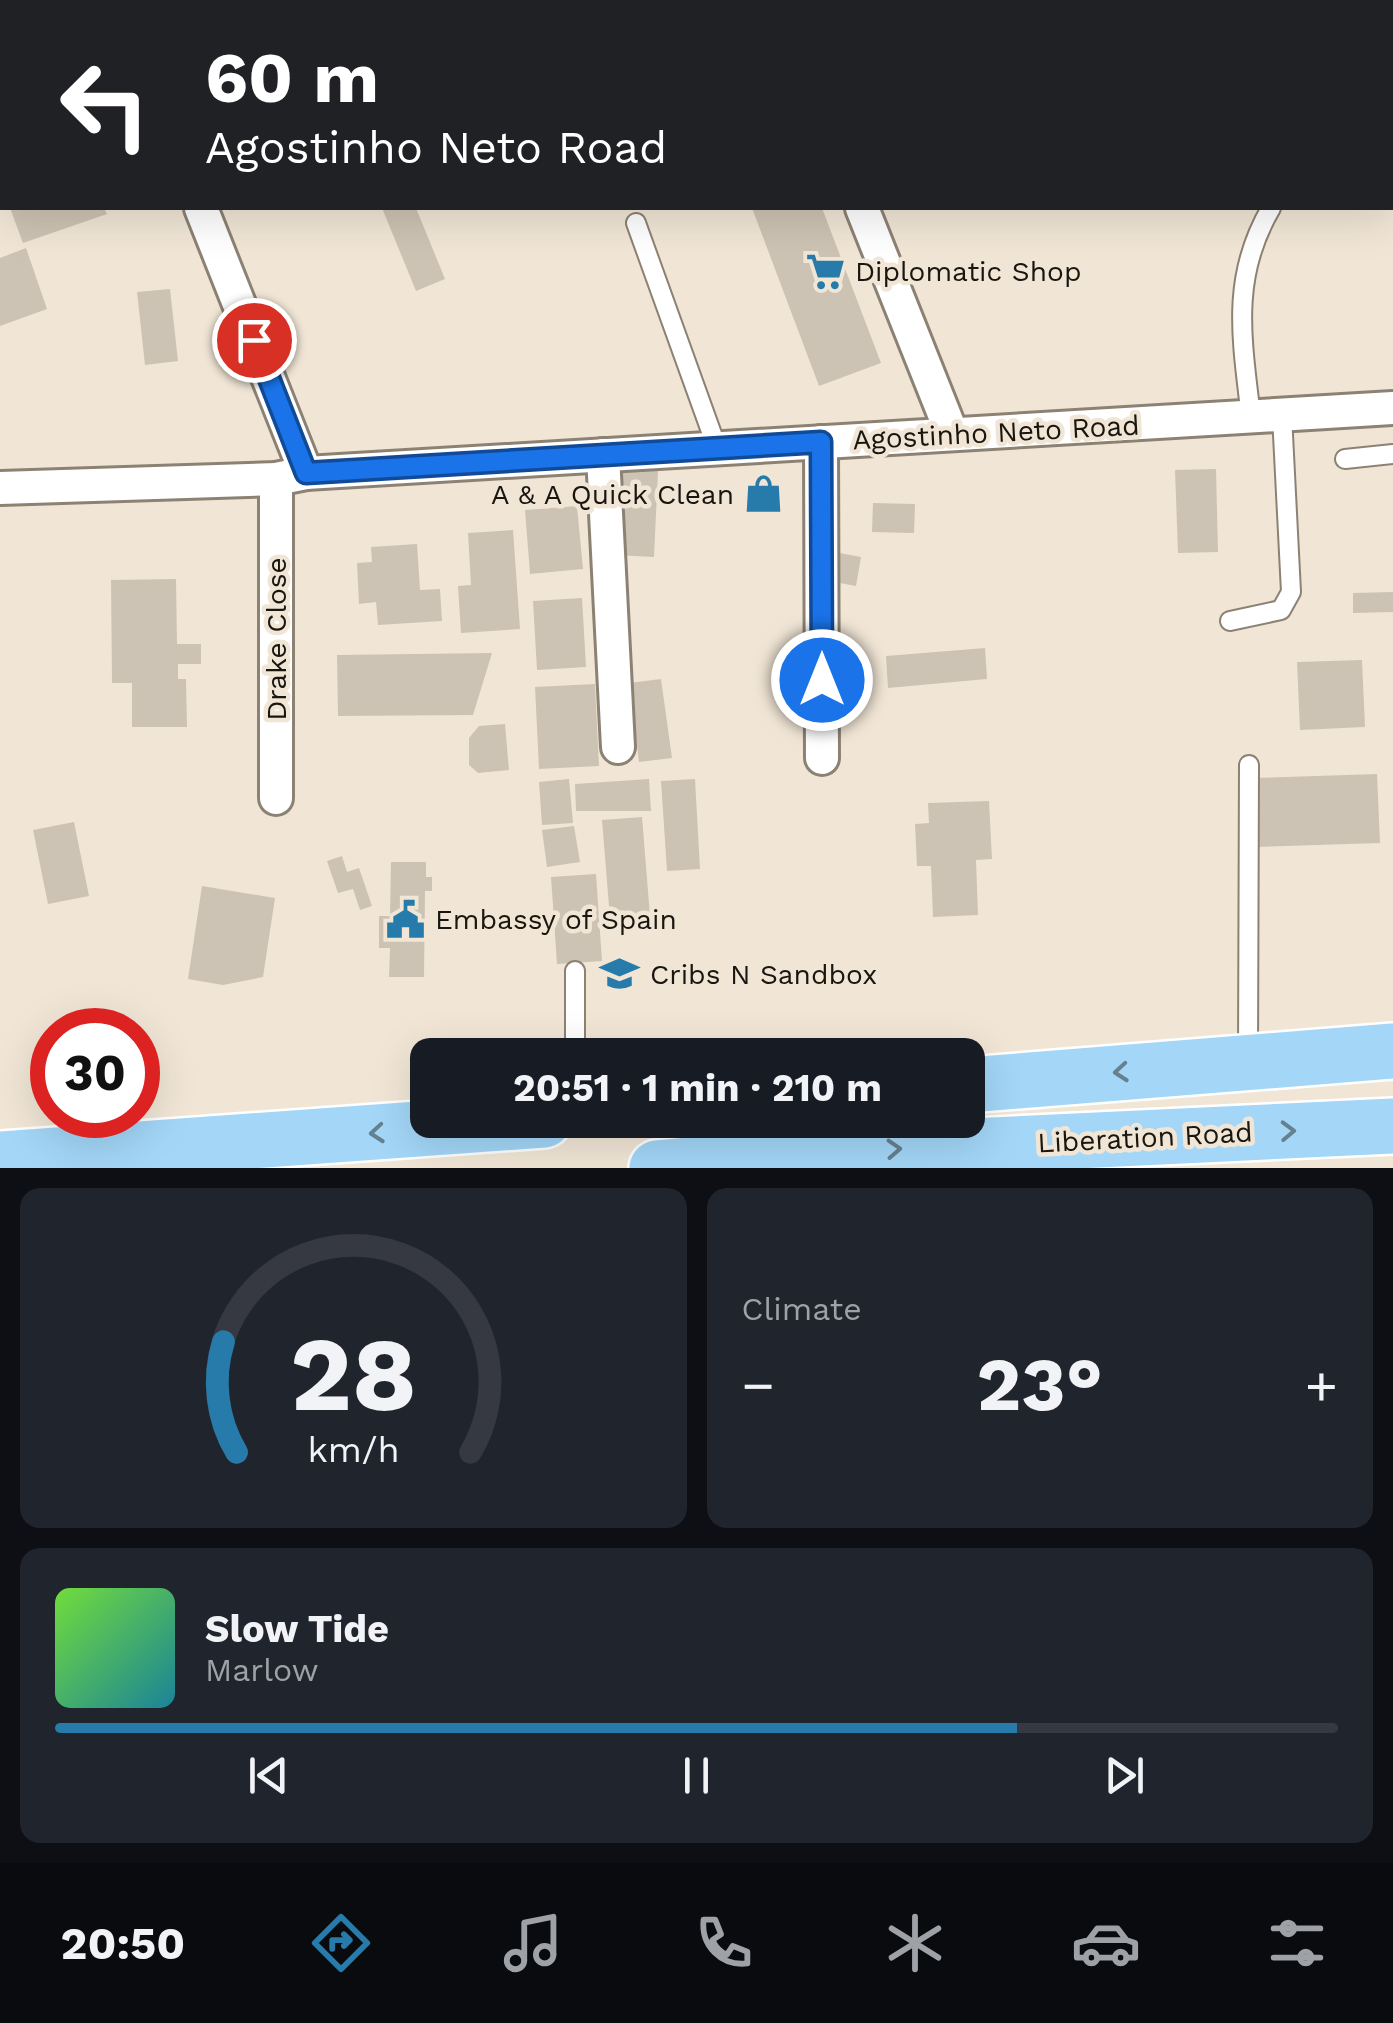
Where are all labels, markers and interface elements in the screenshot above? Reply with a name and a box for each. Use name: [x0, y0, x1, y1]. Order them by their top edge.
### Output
text: 60 m: [205, 37, 379, 119]
icon: left: [40, 40, 170, 170]
text: Agostinho Neto Road: [205, 121, 667, 174]
supermarket icon: Diplomatic Shop: [804, 250, 846, 292]
place label: Diplomatic Shop: [855, 255, 1081, 288]
pin: [212, 298, 297, 383]
icon: arrive: [227, 313, 282, 368]
street label: Agostinho Neto Road: [852, 408, 1141, 457]
shop icon: A & A Quick Clean: [743, 473, 785, 515]
place label: A & A Quick Clean: [491, 478, 734, 511]
street label: Drake Close: [260, 557, 293, 721]
position arrow: [770, 628, 874, 732]
public building icon: Embassy of Spain: [384, 898, 426, 940]
place label: Embassy of Spain: [435, 903, 677, 936]
school or university icon: Cribs N Sandbox: [599, 953, 641, 995]
place label: Cribs N Sandbox: [650, 958, 877, 991]
speed limit sign: 30: [30, 1008, 160, 1138]
one-way arrow: [1113, 1061, 1129, 1083]
text: 20:51 · 1 min · 210 m: [513, 1066, 882, 1110]
street label: Liberation Road: [1037, 1115, 1253, 1160]
one-way arrow: [1281, 1121, 1297, 1142]
one-way arrow: [369, 1122, 385, 1144]
one-way arrow: [886, 1139, 902, 1160]
text: Climate: [742, 1290, 862, 1328]
text: 28: [290, 1313, 417, 1435]
text: 23°: [977, 1340, 1103, 1428]
text: −: [742, 1353, 775, 1417]
text: +: [1305, 1353, 1338, 1417]
text: km/h: [307, 1429, 399, 1471]
text: Slow Tide: [205, 1607, 389, 1651]
text: Marlow: [205, 1651, 319, 1689]
icon: previous: [241, 1748, 296, 1803]
icon: pause: [669, 1748, 724, 1803]
icon: next: [1097, 1748, 1152, 1803]
icon: directions: [306, 1908, 376, 1978]
icon: music: [498, 1908, 568, 1978]
icon: phone: [689, 1908, 759, 1978]
icon: climate: [880, 1908, 950, 1978]
icon: car: [1071, 1908, 1141, 1978]
icon: filters: [1262, 1908, 1332, 1978]
text: 20:50: [61, 1917, 185, 1970]

